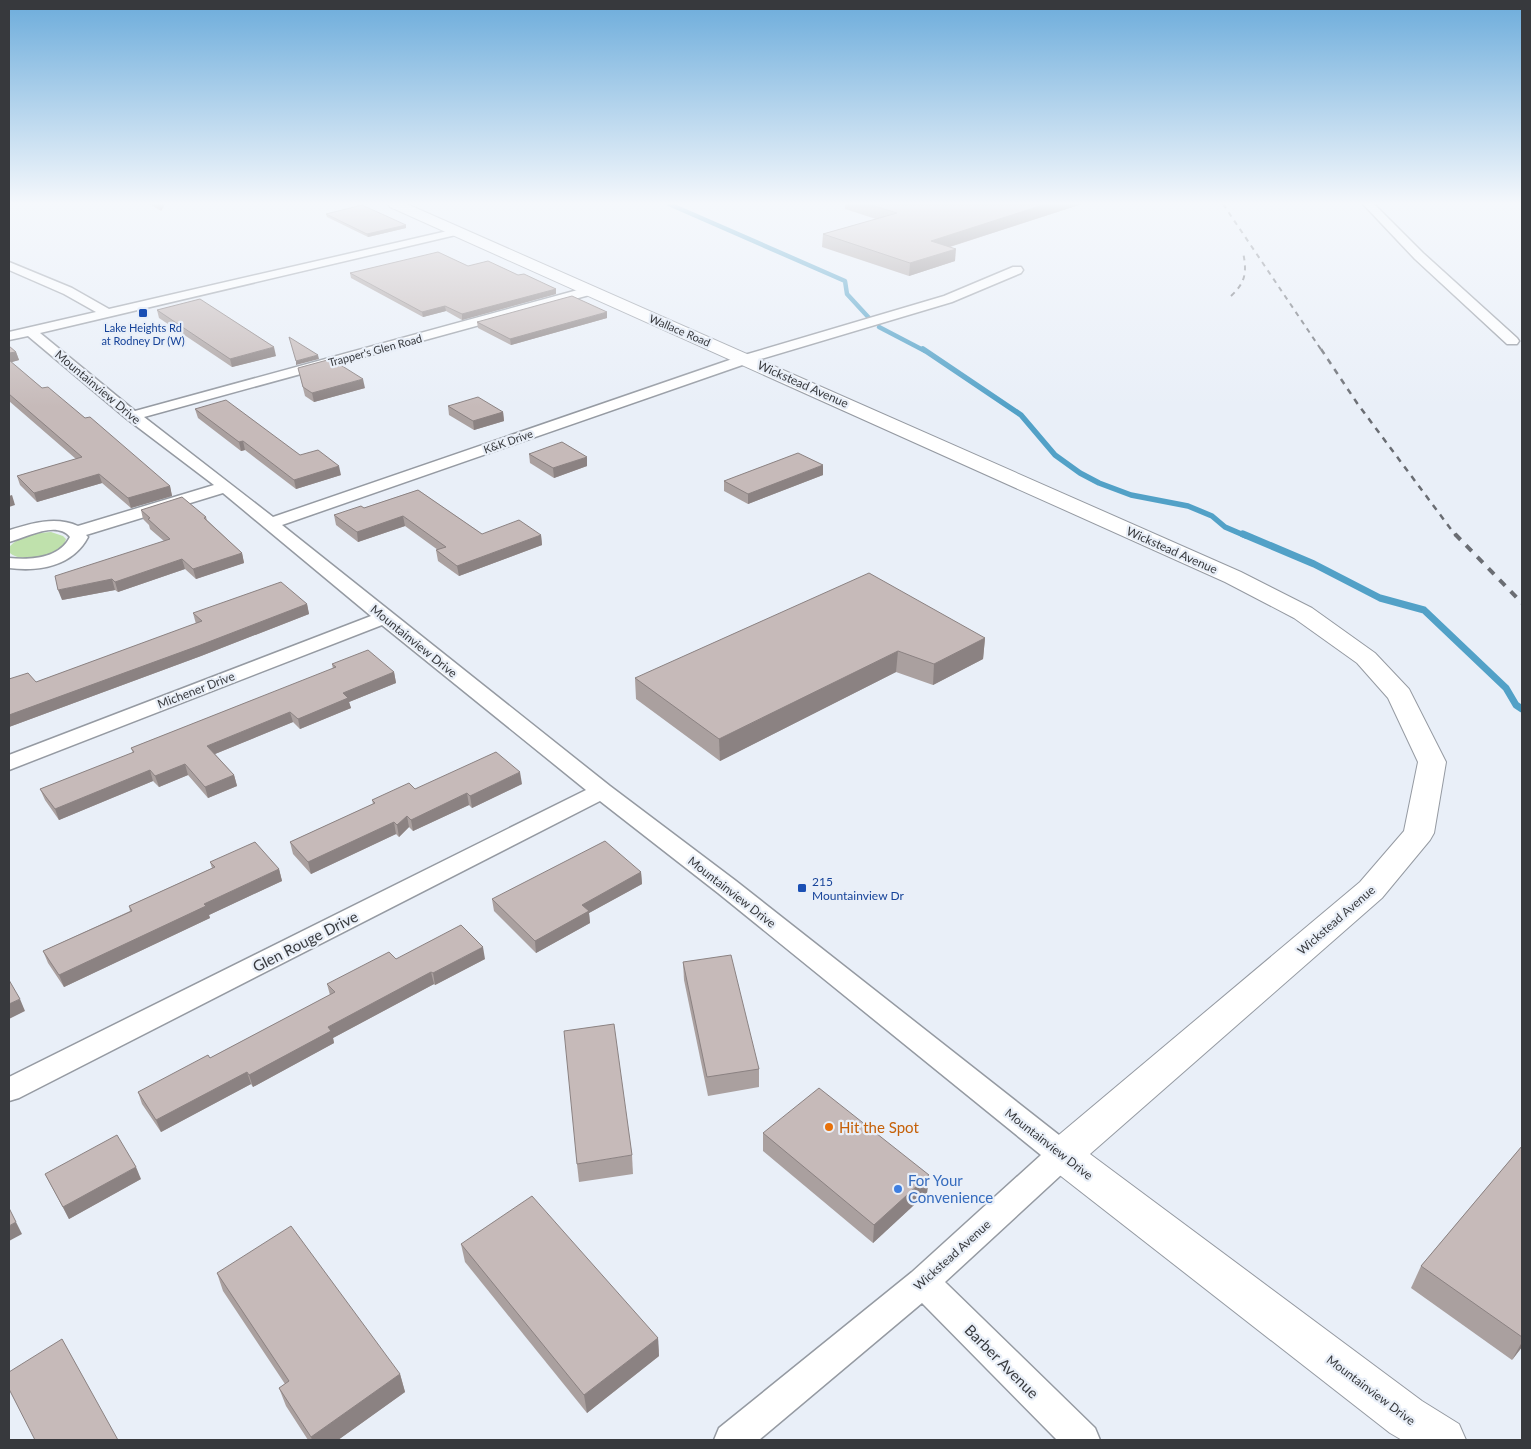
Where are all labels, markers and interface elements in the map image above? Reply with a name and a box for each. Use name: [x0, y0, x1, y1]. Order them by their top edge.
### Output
marker: Lake Heights Rd at Rodney Dr (W): [137, 307, 149, 319]
street label: Wallace Road: [648, 311, 712, 349]
place label: Lake Heights Rd at Rodney Dr (W): [101, 321, 185, 347]
street label: Trapper's Glen Road: [327, 331, 423, 369]
street label: Mountainview Drive: [52, 347, 144, 427]
street label: Wickstead Avenue: [755, 357, 851, 411]
street label: K&K Drive: [482, 426, 535, 456]
street label: Wickstead Avenue: [1124, 523, 1220, 577]
street label: Mountainview Drive: [368, 602, 460, 680]
street label: Michener Drive: [155, 668, 237, 712]
street label: Mountainview Drive: [685, 853, 779, 931]
place label: 215 Mountainview Dr: [812, 874, 904, 903]
marker: 215 Mountainview Dr: [796, 882, 808, 894]
street label: Wickstead Avenue: [1294, 882, 1378, 958]
street label: Glen Rouge Drive: [249, 907, 361, 975]
street label: Mountainview Drive: [1002, 1105, 1096, 1183]
place label: Hit the Spot: [839, 1118, 919, 1136]
marker: Hit the Spot: [823, 1121, 835, 1133]
place label: For Your Convenience: [908, 1171, 993, 1206]
marker: For Your Convenience: [892, 1183, 904, 1195]
street label: Wickstead Avenue: [911, 1217, 993, 1293]
street label: Barber Avenue: [961, 1320, 1043, 1402]
street label: Mountainview Drive: [1324, 1352, 1418, 1428]

